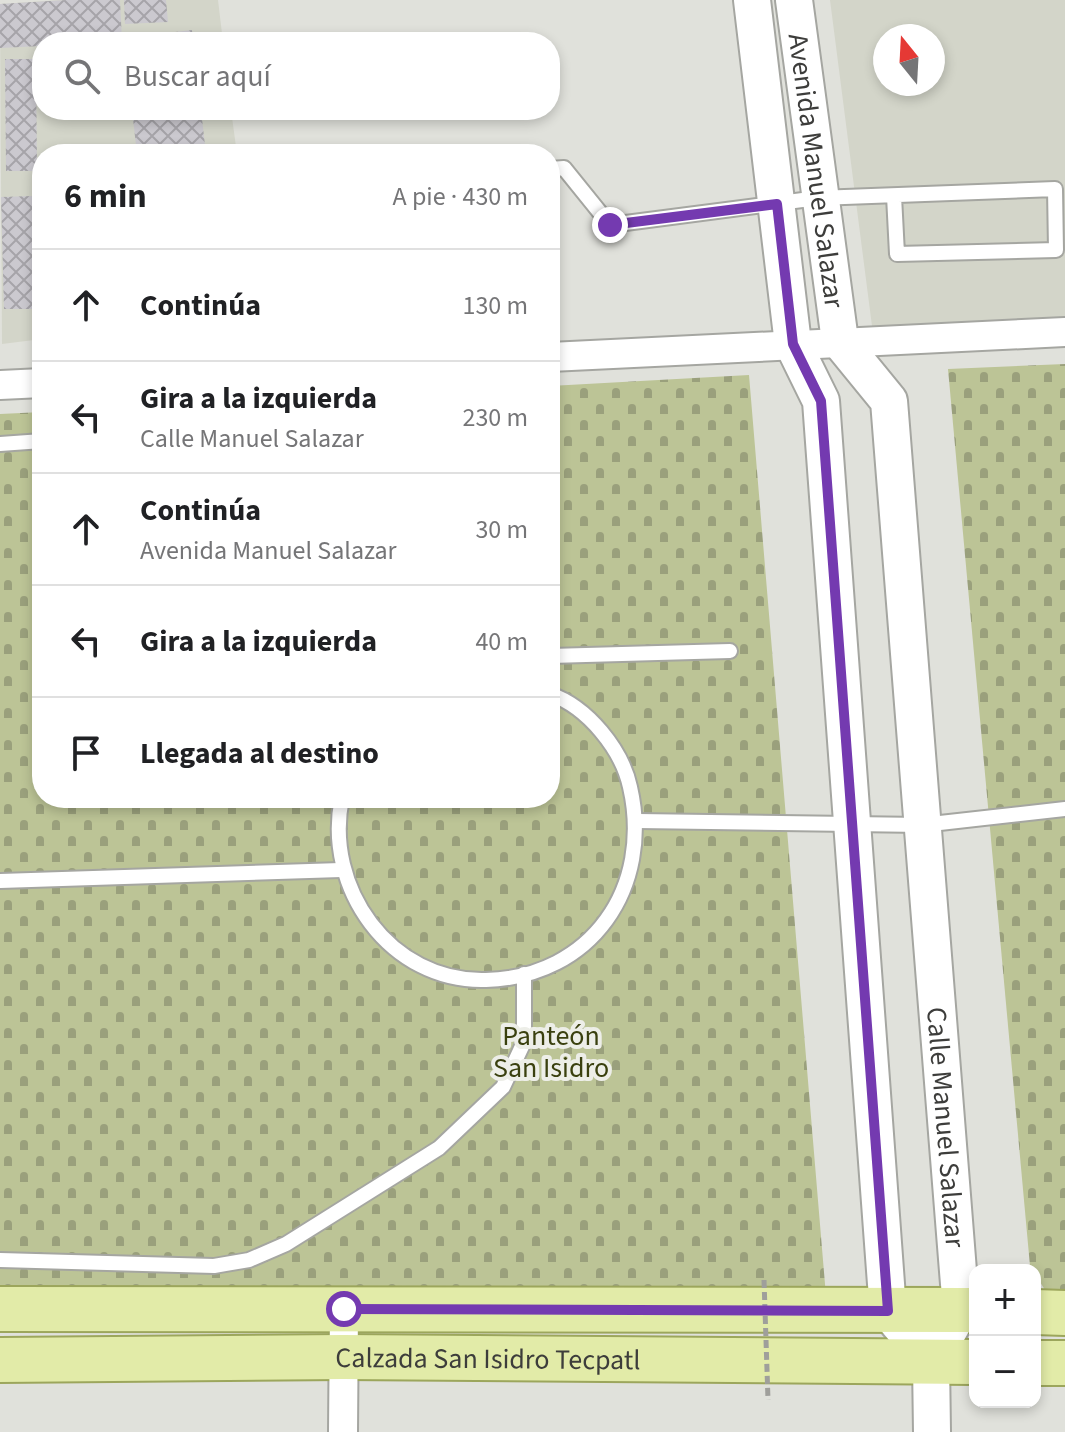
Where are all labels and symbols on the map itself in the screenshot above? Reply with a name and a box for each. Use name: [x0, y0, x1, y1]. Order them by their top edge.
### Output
north arrow: [873, 24, 945, 96]
street label: Avenida Manuel Salazar: [778, 31, 854, 311]
route end: [592, 207, 628, 243]
street label: Calle Manuel Salazar: [916, 1006, 975, 1249]
park label: Panteón San Isidro: [493, 1016, 609, 1088]
route start: [326, 1291, 362, 1327]
street label: Calzada San Isidro Tecpatl: [335, 1338, 641, 1380]

